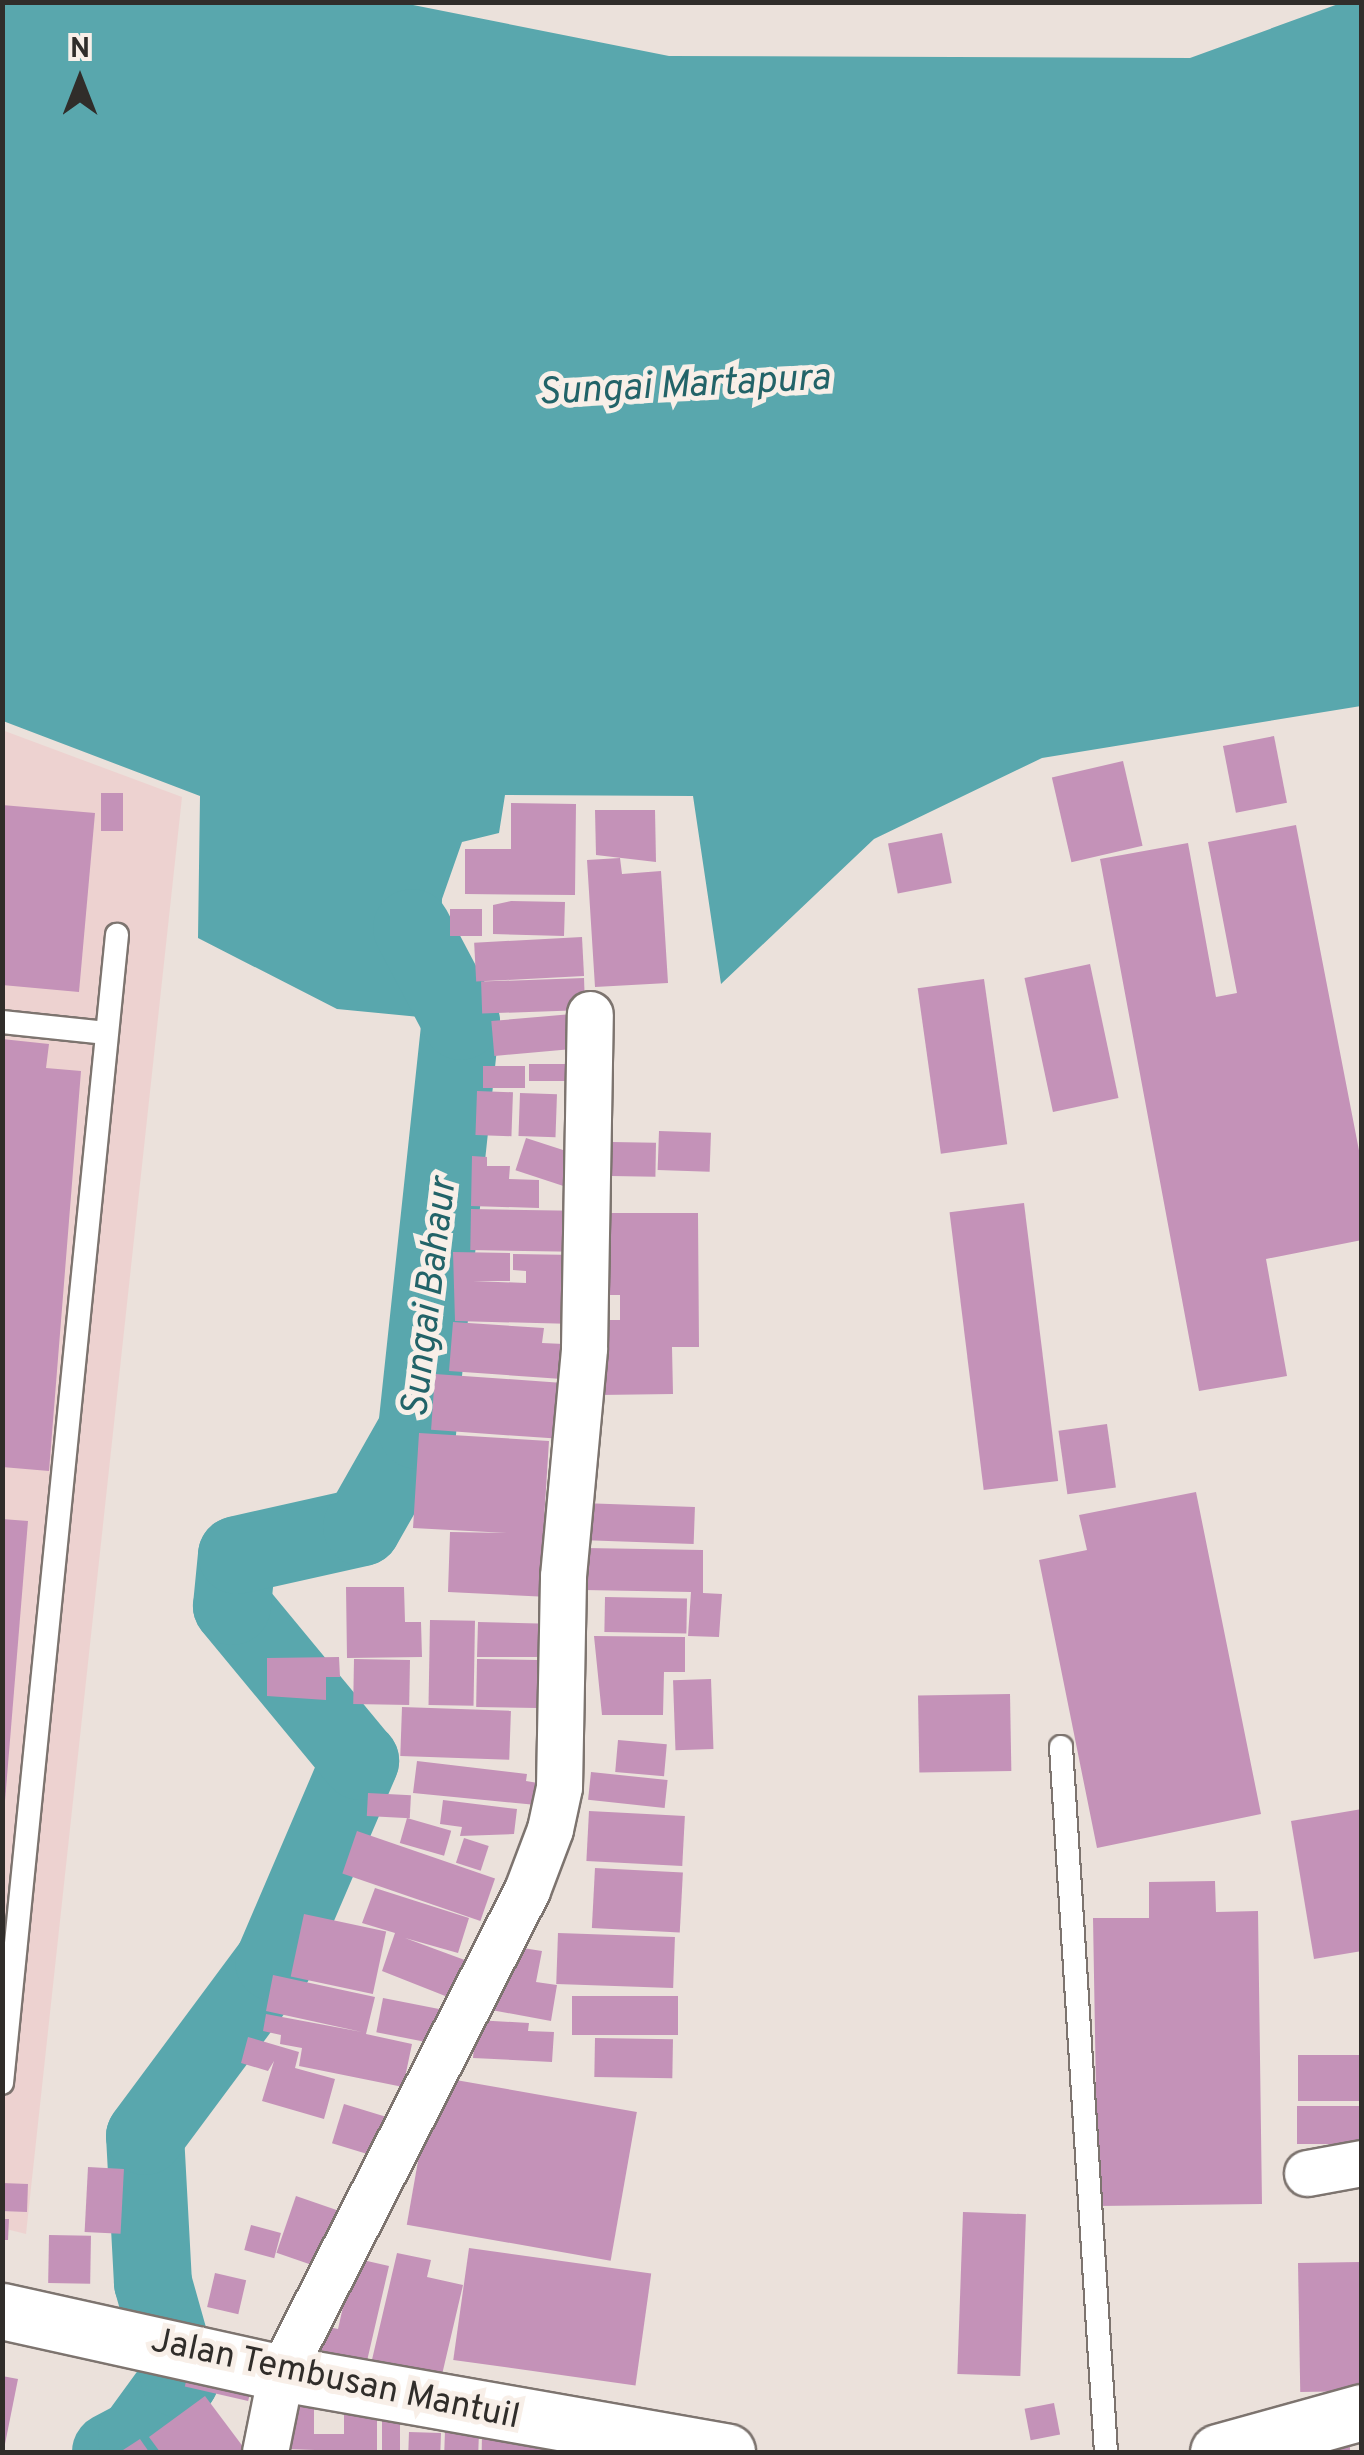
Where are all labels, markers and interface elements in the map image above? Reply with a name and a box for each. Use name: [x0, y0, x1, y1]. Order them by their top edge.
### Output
north arrow: [30, 30, 130, 130]
text: N: [70, 32, 90, 68]
water label: Sungai Martapura: [537, 357, 831, 417]
water label: Sungai Bahaur: [394, 1176, 468, 1420]
street label: Jalan Tembusan Mantuil: [146, 2320, 524, 2440]

